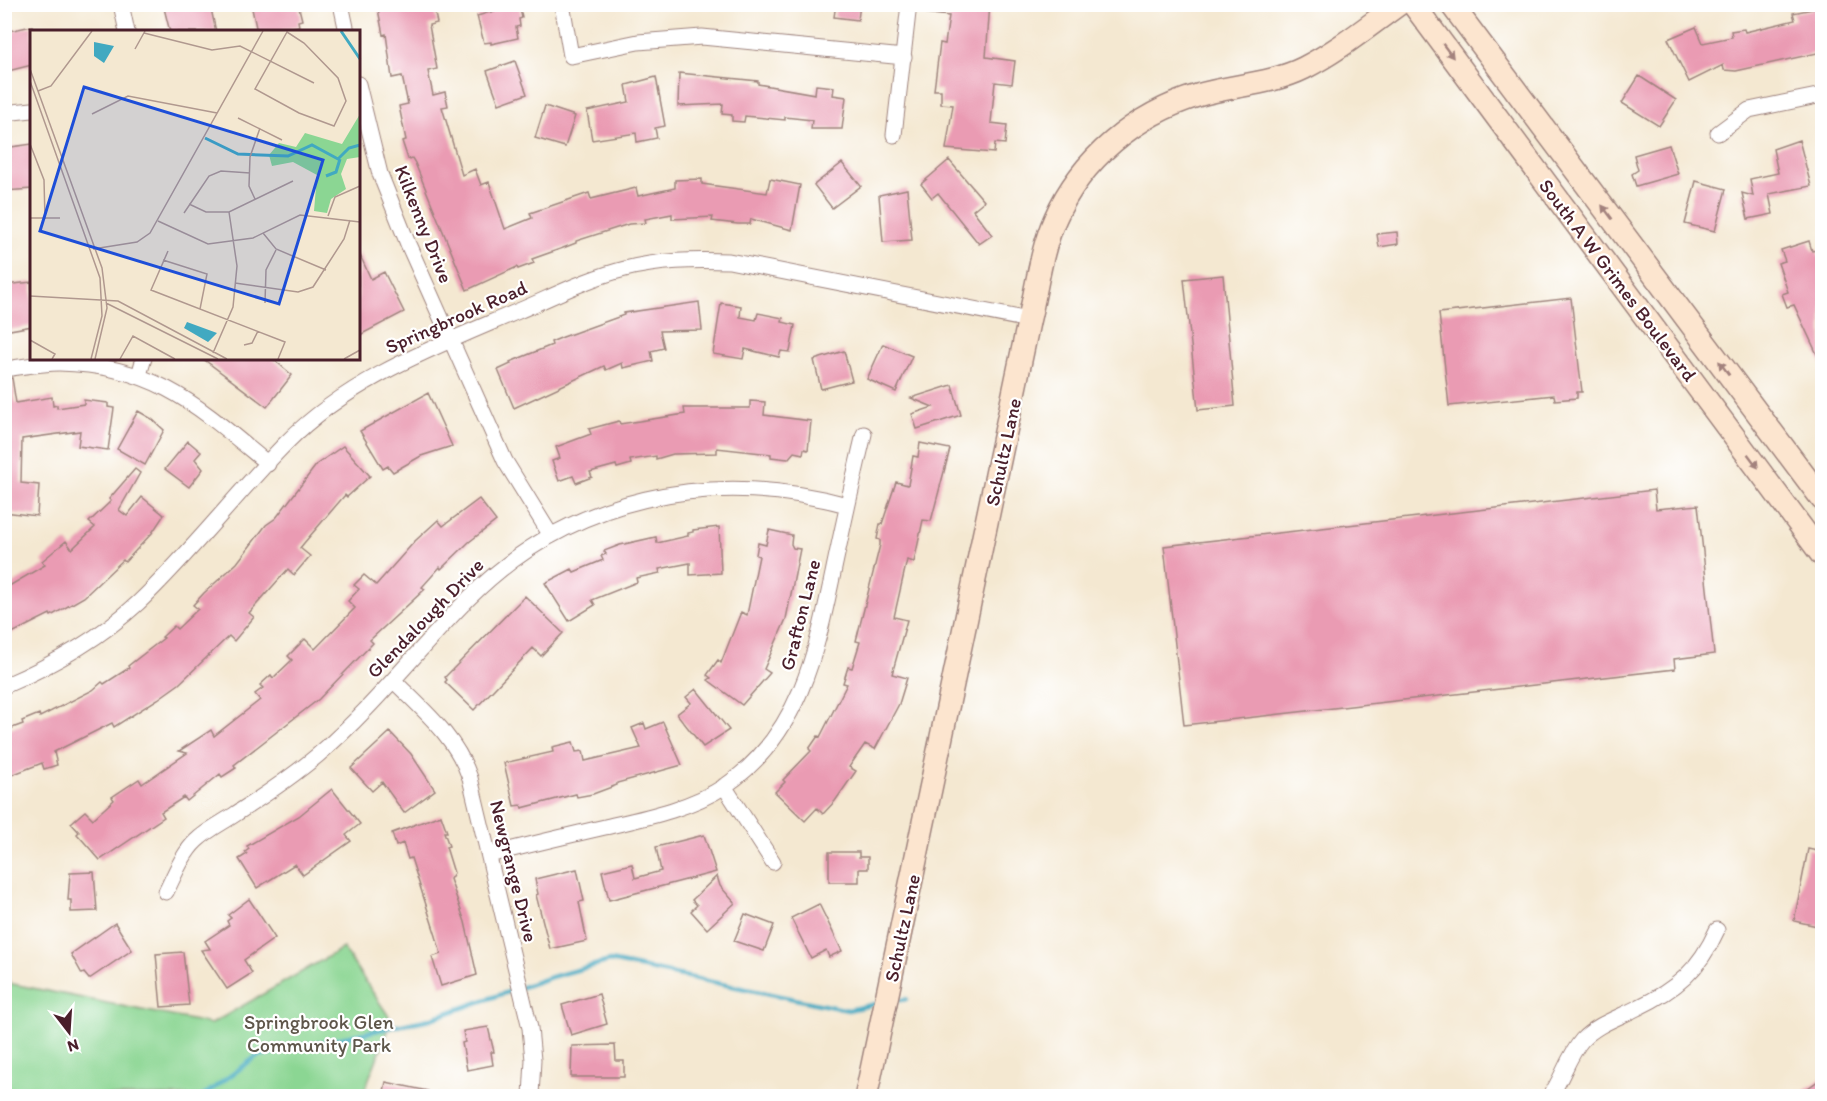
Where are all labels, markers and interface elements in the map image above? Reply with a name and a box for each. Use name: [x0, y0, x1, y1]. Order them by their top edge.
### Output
inset map: [30, 30, 360, 360]
one-way arrow: [1442, 43, 1454, 59]
street label: Kilkenny Drive: [389, 162, 459, 286]
street label: South A W Grimes Boulevard: [1534, 174, 1702, 386]
one-way arrow: [1601, 204, 1613, 220]
street label: Springbrook Road: [382, 275, 531, 359]
one-way arrow: [1718, 360, 1730, 376]
street label: Schultz Lane: [980, 396, 1026, 508]
one-way arrow: [1746, 453, 1758, 468]
street label: Glendalough Drive: [362, 553, 488, 683]
street label: Grafton Lane: [775, 557, 825, 673]
street label: Newgrange Drive: [485, 798, 543, 944]
street label: Schultz Lane: [879, 872, 925, 984]
north arrow: [39, 1002, 99, 1062]
park label: Springbrook Glen Community Park: [244, 1010, 394, 1057]
text: N: [65, 1035, 81, 1057]

